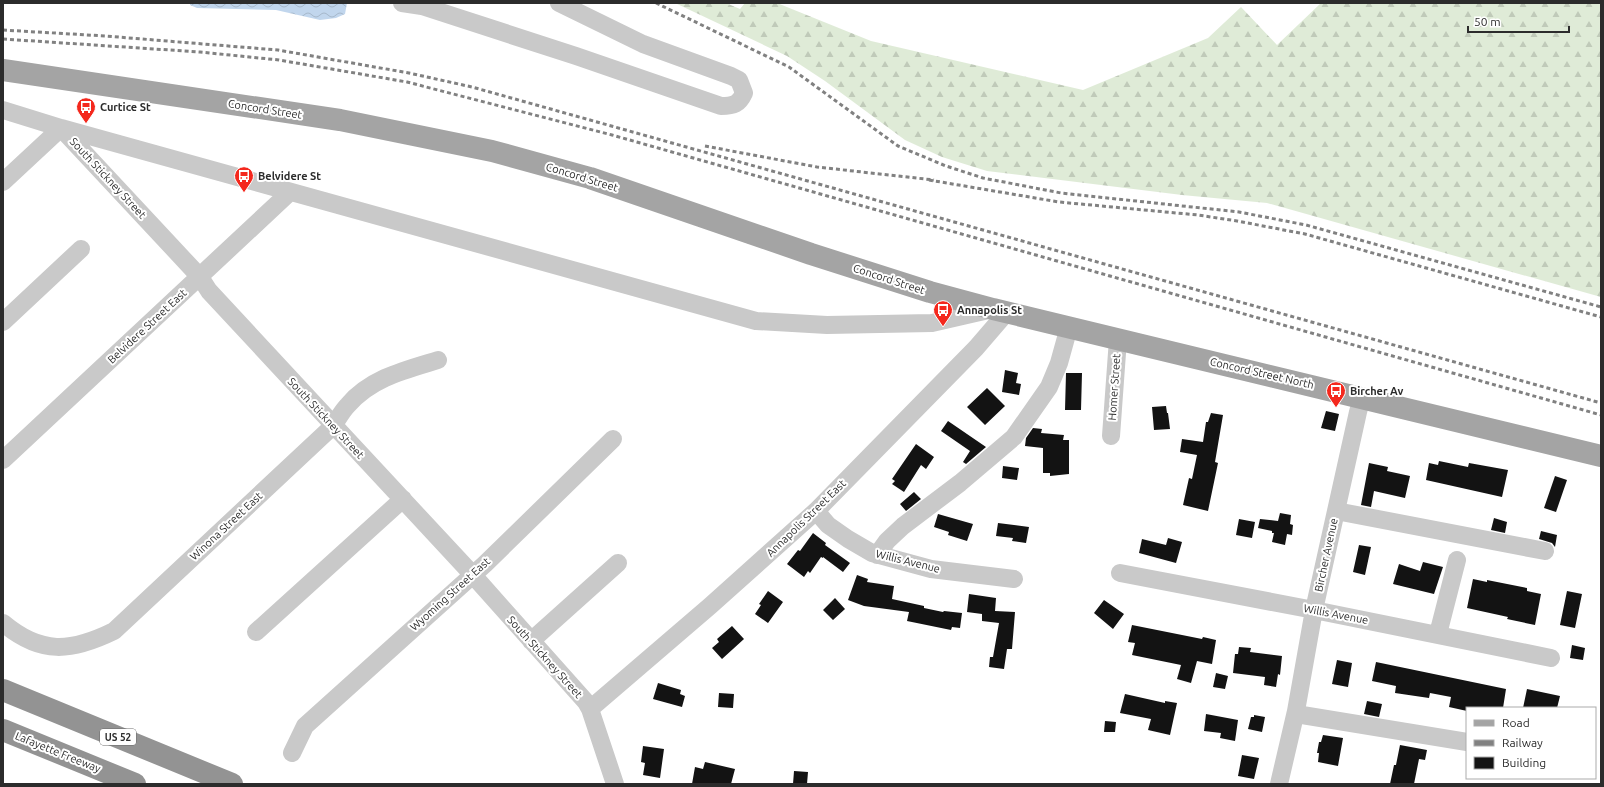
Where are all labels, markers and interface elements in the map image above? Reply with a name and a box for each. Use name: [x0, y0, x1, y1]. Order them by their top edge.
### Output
scale bar: [1468, 8, 1569, 34]
text: 50 m: [1474, 15, 1501, 28]
bus stop icon: Curtice St: [75, 96, 97, 124]
street label: Concord Street: [227, 97, 304, 121]
place label: Curtice St: [100, 101, 151, 113]
street label: South Stickney Street: [67, 135, 149, 221]
street label: Concord Street: [544, 160, 620, 194]
bus stop icon: Belvidere St: [233, 165, 255, 193]
place label: Belvidere St: [258, 170, 321, 182]
street label: Concord Street: [852, 262, 927, 296]
street label: Belvidere Street East: [105, 286, 189, 366]
bus stop icon: Annapolis St: [932, 299, 954, 327]
place label: Annapolis St: [957, 304, 1022, 316]
street label: Homer Street: [1106, 352, 1122, 421]
street label: Concord Street North: [1209, 355, 1315, 391]
street label: South Stickney Street: [285, 375, 367, 461]
bus stop icon: Bircher Av: [1325, 380, 1347, 408]
place label: Bircher Av: [1350, 385, 1403, 397]
street label: Annapolis Street East: [764, 477, 848, 559]
street label: Winona Street East: [187, 489, 265, 563]
street label: Bircher Avenue: [1312, 517, 1340, 593]
street label: Willis Avenue: [875, 547, 941, 575]
street label: Wyoming Street East: [408, 555, 493, 633]
street label: Willis Avenue: [1303, 602, 1369, 626]
street label: South Stickney Street: [505, 614, 585, 701]
legend: [1466, 707, 1596, 779]
text: Road: [1502, 716, 1530, 729]
street label: Lafayette Freeway: [14, 729, 103, 775]
road number: US 52: [100, 729, 136, 745]
text: Railway: [1502, 736, 1543, 749]
text: Building: [1502, 756, 1546, 769]

